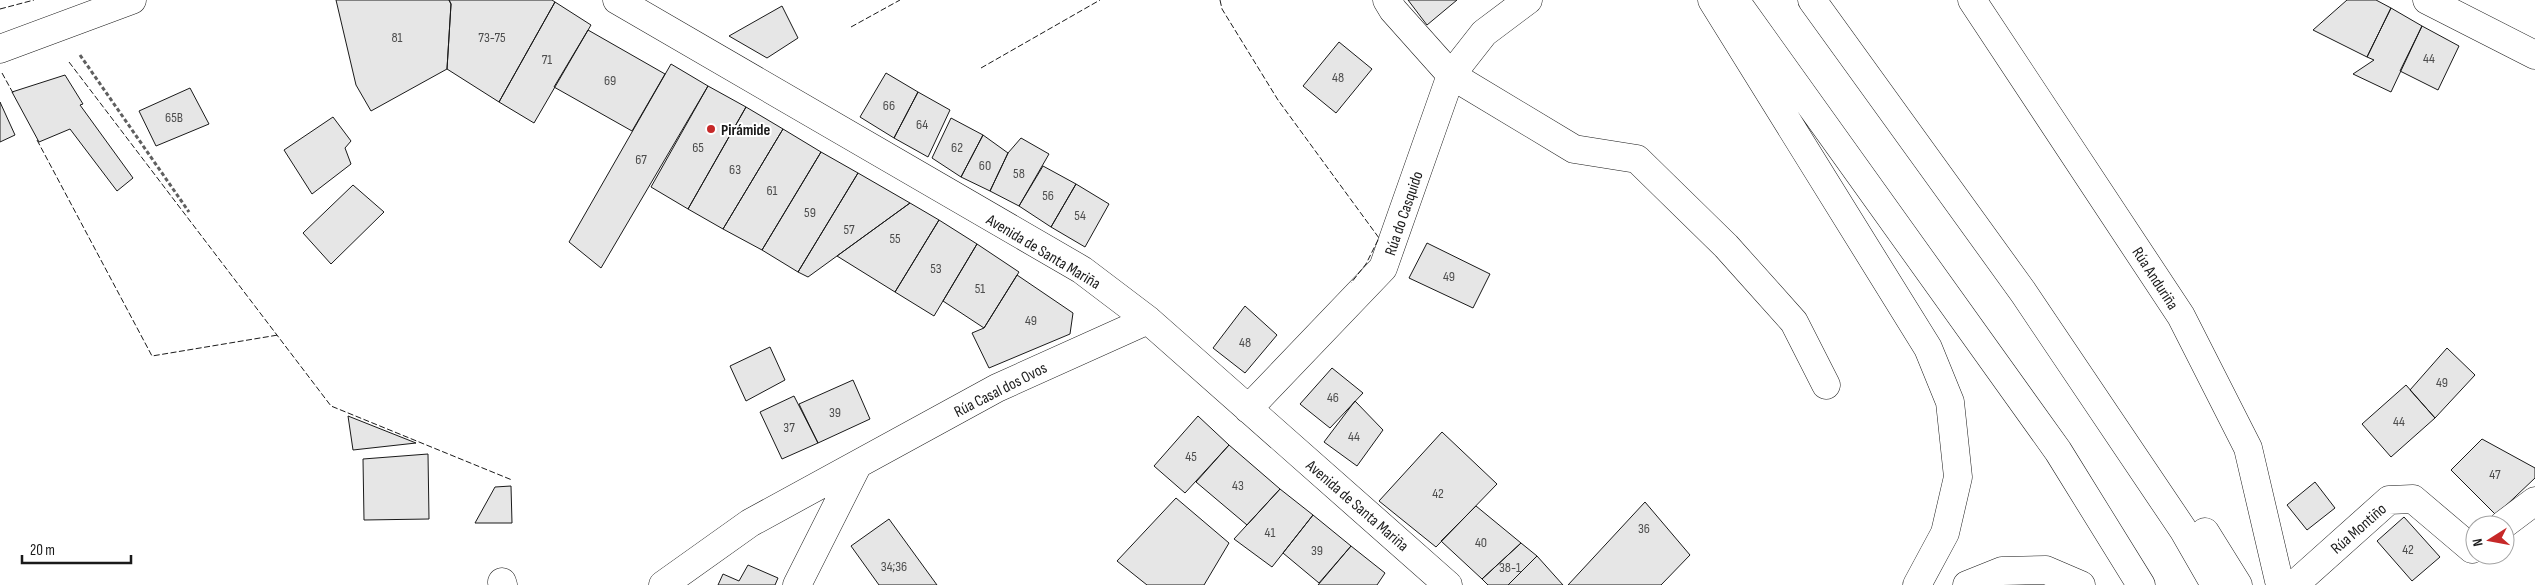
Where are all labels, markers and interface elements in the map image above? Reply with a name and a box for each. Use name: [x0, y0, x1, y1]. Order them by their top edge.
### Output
house number: 81: [391, 29, 403, 46]
house number: 73-75: [478, 29, 506, 46]
house number: 44: [2423, 50, 2435, 67]
house number: 71: [542, 51, 552, 68]
house number: 48: [1332, 69, 1344, 86]
house number: 69: [604, 72, 616, 89]
house number: 66: [883, 97, 895, 114]
house number: 65B: [165, 109, 183, 126]
house number: 64: [916, 116, 928, 133]
place label: Pirámide: [721, 121, 771, 140]
marker: Pirámide: [705, 123, 717, 135]
house number: 65: [692, 139, 704, 156]
house number: 62: [951, 139, 963, 156]
house number: 67: [635, 151, 647, 168]
house number: 60: [979, 157, 991, 174]
house number: 63: [729, 161, 741, 178]
house number: 58: [1013, 165, 1025, 182]
street label: Rúa do Casquido: [1381, 169, 1428, 258]
house number: 61: [766, 182, 778, 199]
house number: 56: [1042, 187, 1054, 204]
house number: 59: [804, 204, 816, 221]
house number: 54: [1074, 207, 1086, 224]
street label: Avenida de Santa Mariña: [982, 210, 1104, 294]
house number: 57: [843, 221, 855, 238]
house number: 55: [889, 230, 901, 247]
street label: Rúa Anduriña: [2128, 244, 2182, 314]
house number: 53: [930, 260, 942, 277]
house number: 49: [1443, 268, 1455, 285]
house number: 51: [975, 280, 985, 297]
house number: 49: [1025, 312, 1037, 329]
house number: 48: [1239, 334, 1251, 351]
street label: Rúa Casal dos Ovos: [951, 359, 1051, 422]
house number: 49: [2436, 374, 2448, 391]
house number: 46: [1327, 389, 1339, 406]
house number: 39: [829, 404, 841, 421]
house number: 44: [2393, 413, 2405, 430]
house number: 37: [783, 419, 795, 436]
house number: 44: [1348, 428, 1360, 445]
house number: 45: [1185, 448, 1197, 465]
street label: Avenida de Santa Mariña: [1301, 456, 1412, 556]
house number: 47: [2489, 466, 2501, 483]
house number: 43: [1232, 477, 1244, 494]
house number: 42: [1432, 485, 1444, 502]
street label: Rúa Montiño: [2327, 500, 2391, 558]
north arrow: [2465, 515, 2515, 565]
house number: 36: [1638, 520, 1650, 537]
house number: 41: [1265, 524, 1275, 541]
scale bar: [22, 532, 131, 564]
house number: 40: [1475, 534, 1487, 551]
text: N: [2469, 537, 2487, 548]
text: 20 m: [30, 541, 55, 560]
house number: 42: [2402, 541, 2414, 558]
house number: 39: [1311, 542, 1323, 559]
house number: 34;36: [881, 558, 907, 575]
house number: 38-1: [1499, 559, 1521, 576]

